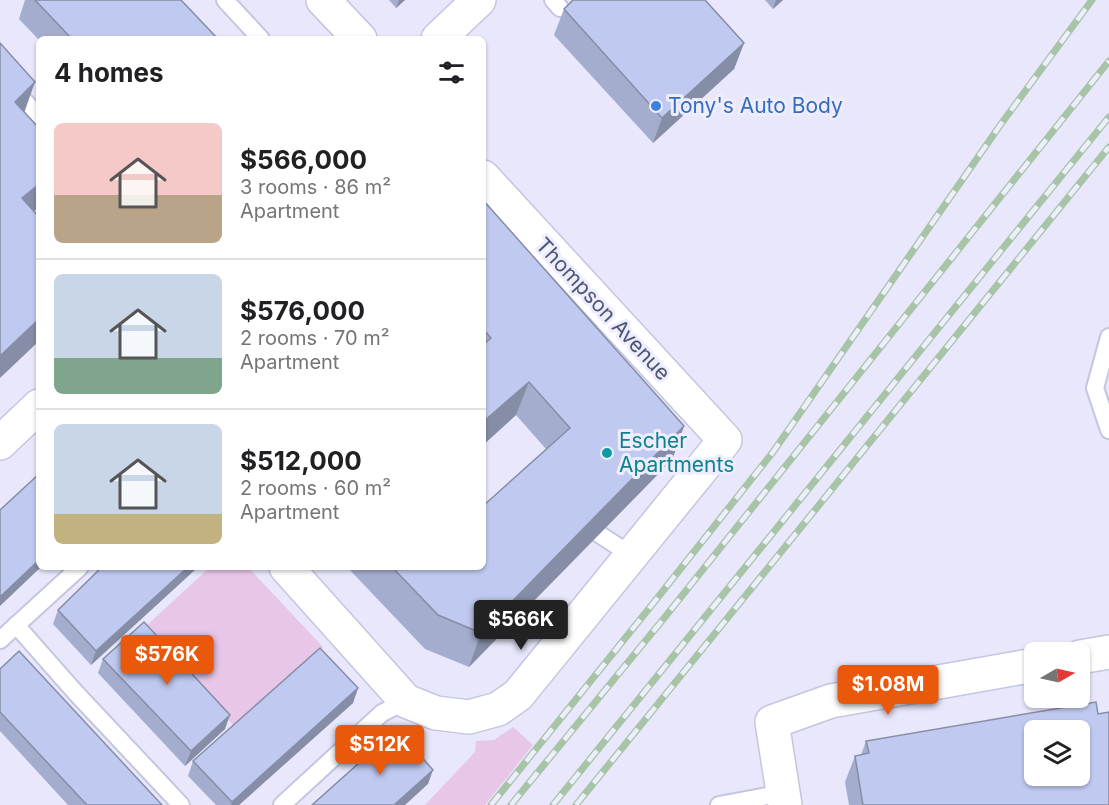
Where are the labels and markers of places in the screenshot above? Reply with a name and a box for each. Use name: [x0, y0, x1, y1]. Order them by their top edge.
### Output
place label: Tony's Auto Body: [668, 93, 843, 118]
marker: Tony's Auto Body: [649, 99, 663, 113]
place label: Escher Apartments: [619, 428, 734, 477]
marker: Escher Apartments: [600, 446, 614, 460]
pin: $566K: [479, 600, 563, 651]
pin: $576K: [125, 635, 209, 686]
pin: $1.08M: [839, 665, 937, 716]
pin: $512K: [338, 725, 422, 776]

